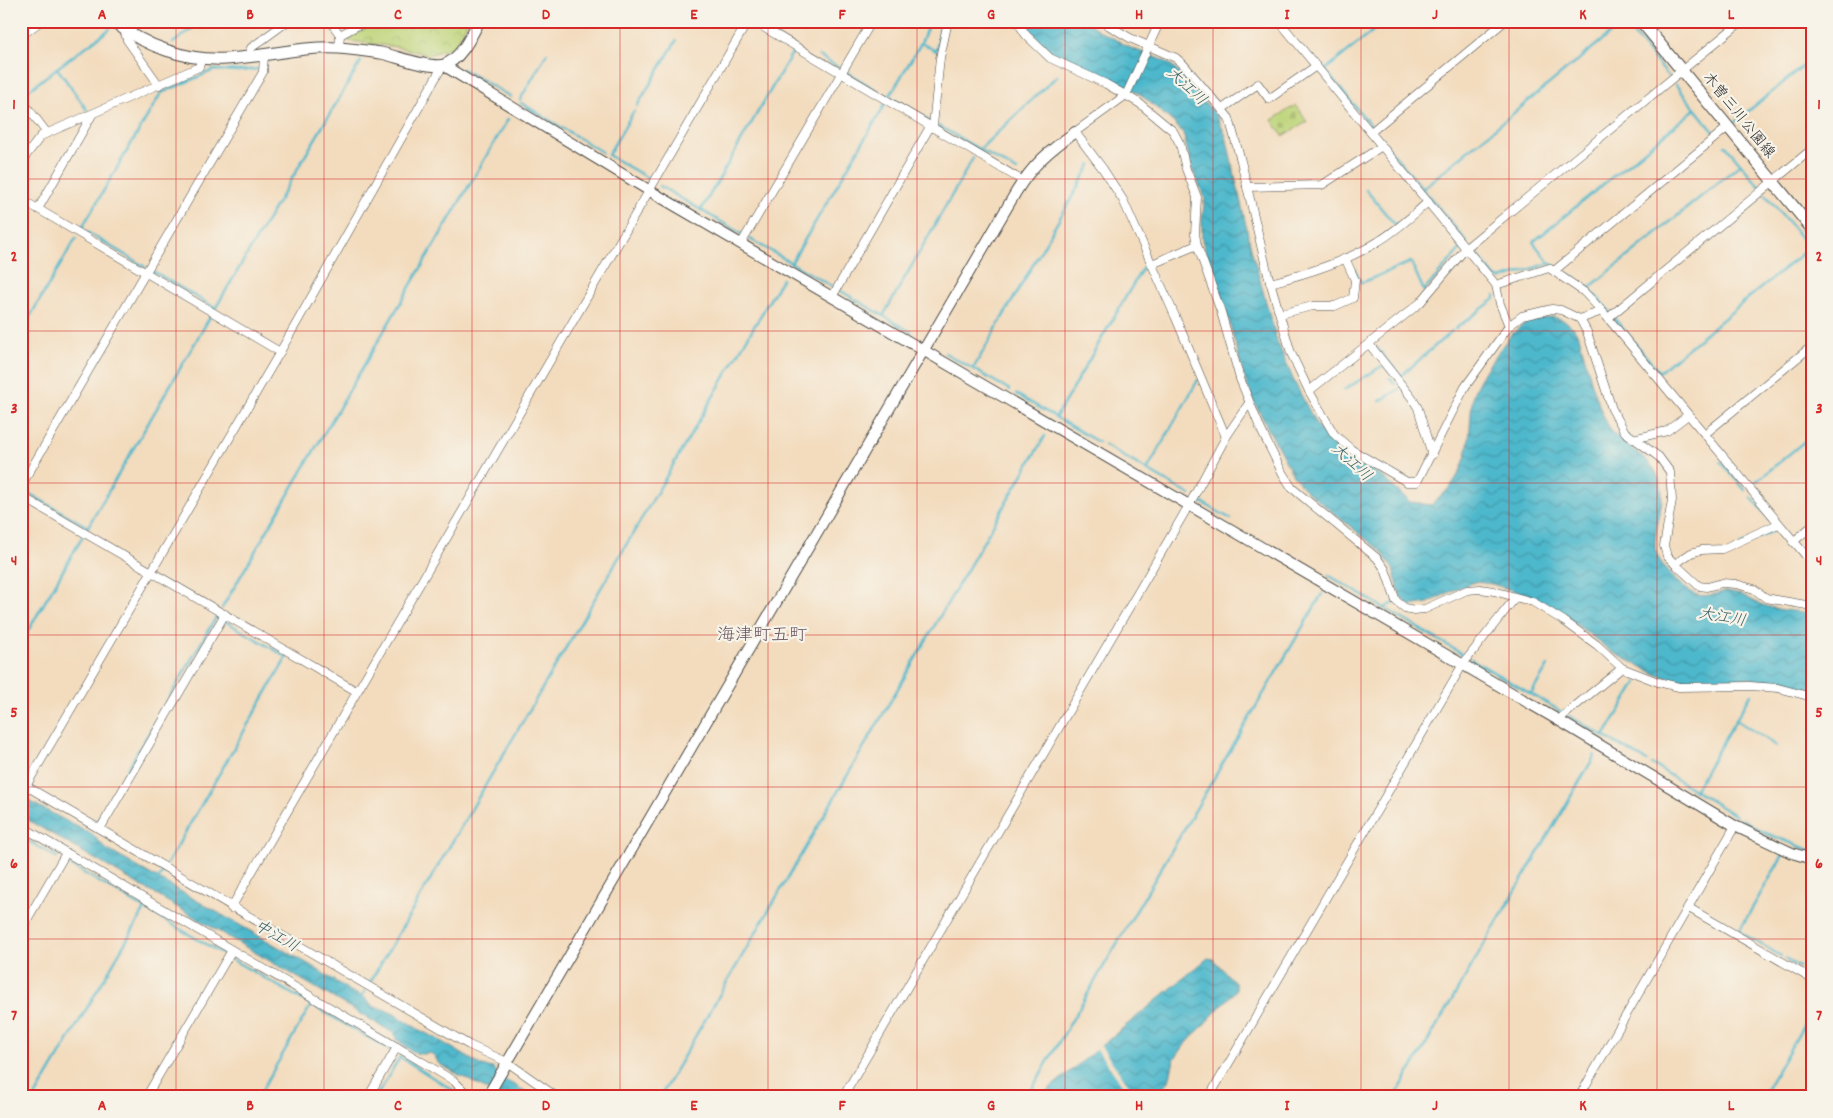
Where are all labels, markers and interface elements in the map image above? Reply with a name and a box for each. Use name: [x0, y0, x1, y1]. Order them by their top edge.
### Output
text: A: [98, 4, 107, 27]
text: B: [246, 4, 254, 27]
text: C: [394, 4, 402, 27]
text: D: [542, 4, 551, 27]
text: E: [690, 4, 698, 27]
text: F: [838, 4, 846, 27]
text: G: [987, 4, 995, 27]
text: H: [1135, 4, 1143, 27]
text: I: [1285, 4, 1291, 27]
text: J: [1432, 4, 1438, 27]
text: K: [1579, 4, 1587, 27]
text: L: [1728, 4, 1735, 27]
water label: 大江川: [1161, 62, 1211, 112]
street label: 木曽三川公園線: [1696, 68, 1780, 164]
text: 1: [12, 94, 16, 117]
text: 1: [1817, 94, 1821, 117]
text: 2: [11, 246, 18, 269]
text: 2: [1816, 246, 1823, 269]
text: 3: [10, 398, 18, 421]
text: 3: [1815, 398, 1823, 421]
water label: 大江川: [1326, 438, 1376, 488]
text: 4: [11, 550, 17, 573]
text: 4: [1816, 550, 1822, 573]
water label: 大江川: [1696, 603, 1748, 633]
district label: 海津町五町: [717, 624, 807, 649]
text: 5: [10, 702, 18, 725]
text: 5: [1815, 702, 1823, 725]
text: 6: [10, 853, 18, 876]
text: 6: [1815, 853, 1823, 876]
water label: 中江川: [249, 915, 303, 959]
text: 7: [11, 1005, 17, 1028]
text: 7: [1816, 1005, 1822, 1028]
text: A: [98, 1095, 107, 1118]
text: B: [246, 1095, 254, 1118]
text: C: [394, 1095, 402, 1118]
text: D: [542, 1095, 551, 1118]
text: E: [690, 1095, 698, 1118]
text: F: [838, 1095, 846, 1118]
text: G: [987, 1095, 995, 1118]
text: H: [1135, 1095, 1143, 1118]
text: I: [1285, 1095, 1291, 1118]
text: J: [1432, 1095, 1438, 1118]
text: K: [1579, 1095, 1587, 1118]
text: L: [1728, 1095, 1735, 1118]

